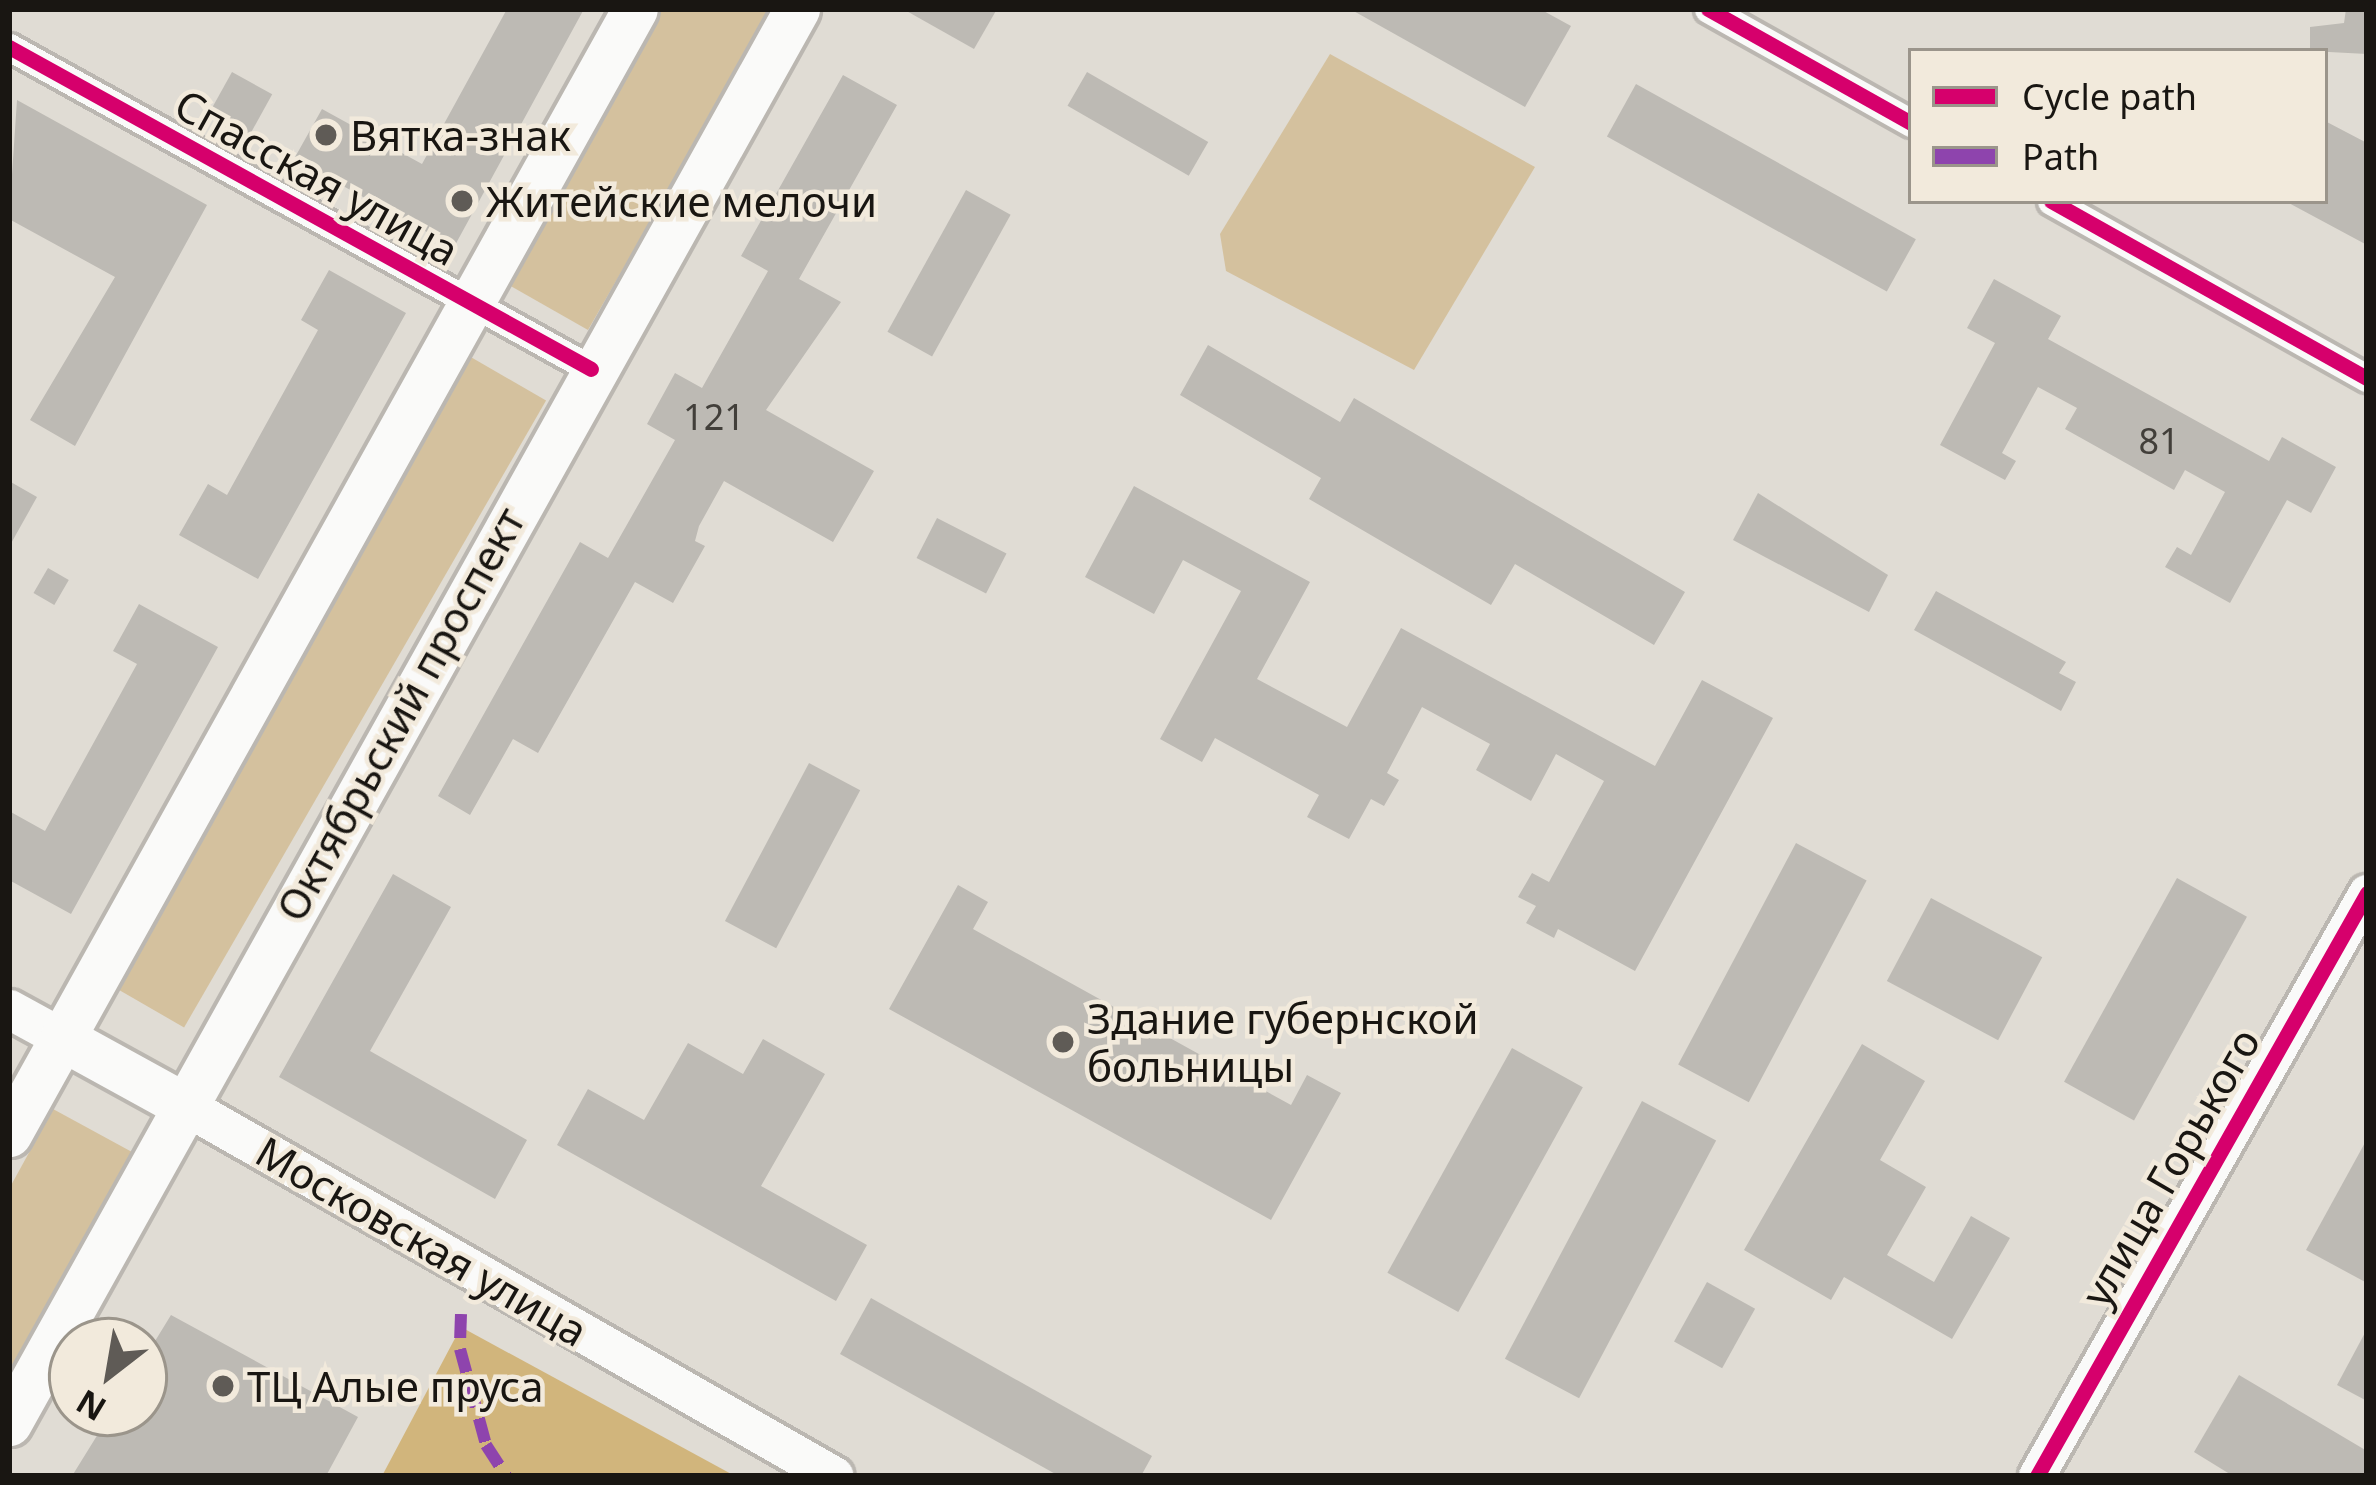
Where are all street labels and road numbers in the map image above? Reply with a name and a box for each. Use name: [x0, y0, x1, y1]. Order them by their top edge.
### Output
street label: Спасская улица: [167, 78, 467, 276]
street label: Октябрьский проспект: [265, 499, 535, 929]
street label: улица Горького: [2070, 1019, 2270, 1315]
street label: Московская улица: [248, 1126, 596, 1356]

